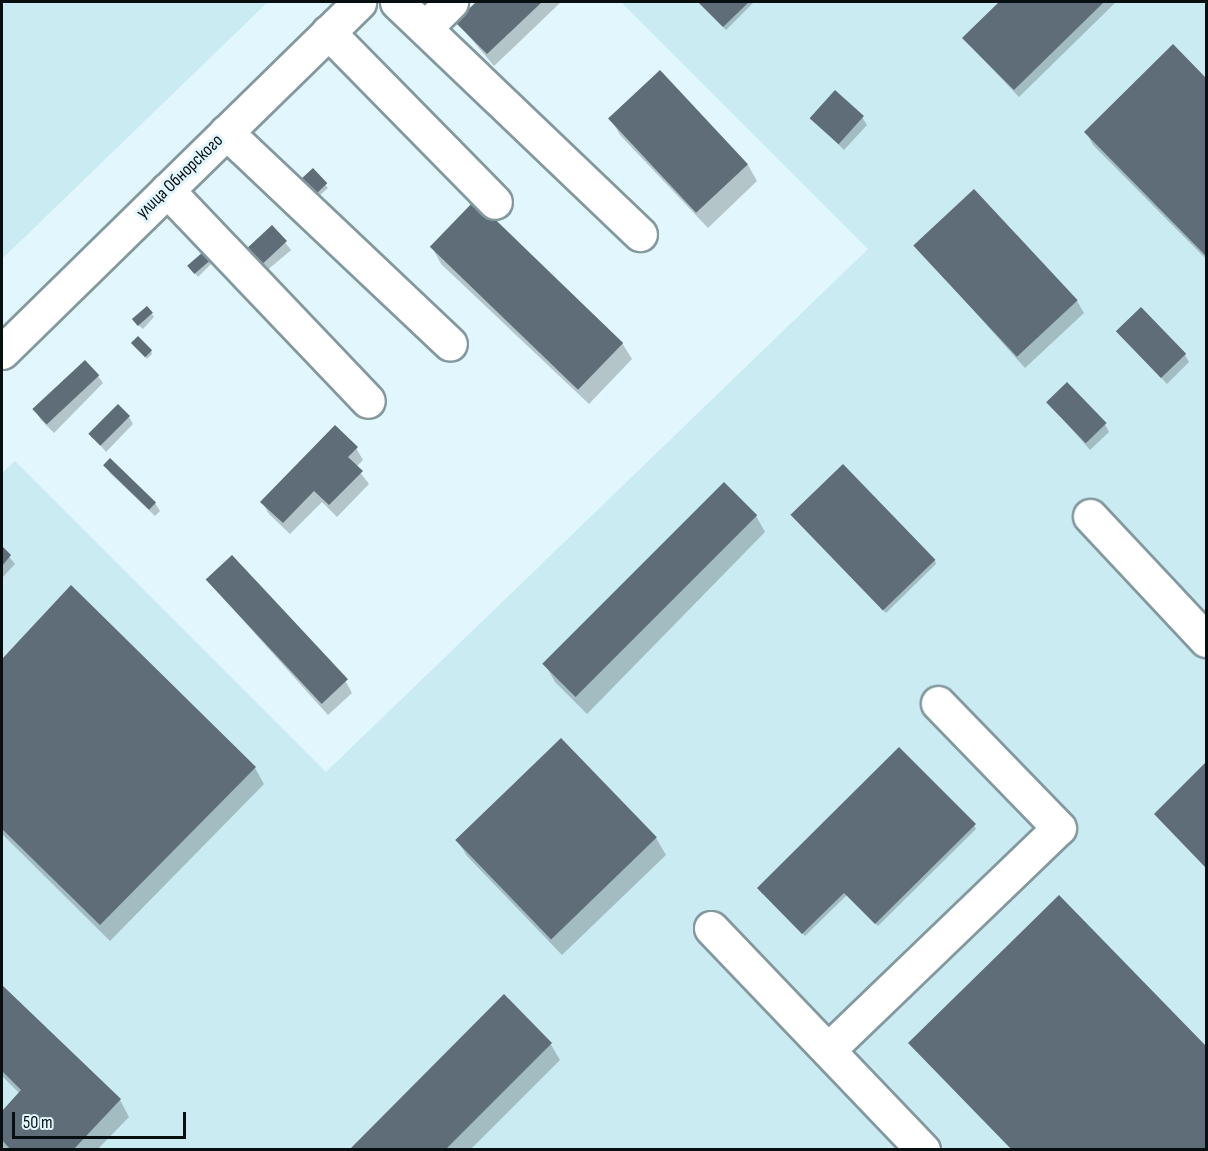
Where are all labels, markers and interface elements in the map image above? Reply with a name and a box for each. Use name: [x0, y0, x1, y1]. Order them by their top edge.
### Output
street label: улица Обнорского: [132, 130, 228, 224]
scale bar: [15, 1100, 189, 1138]
text: 50 m: [23, 1112, 53, 1133]

